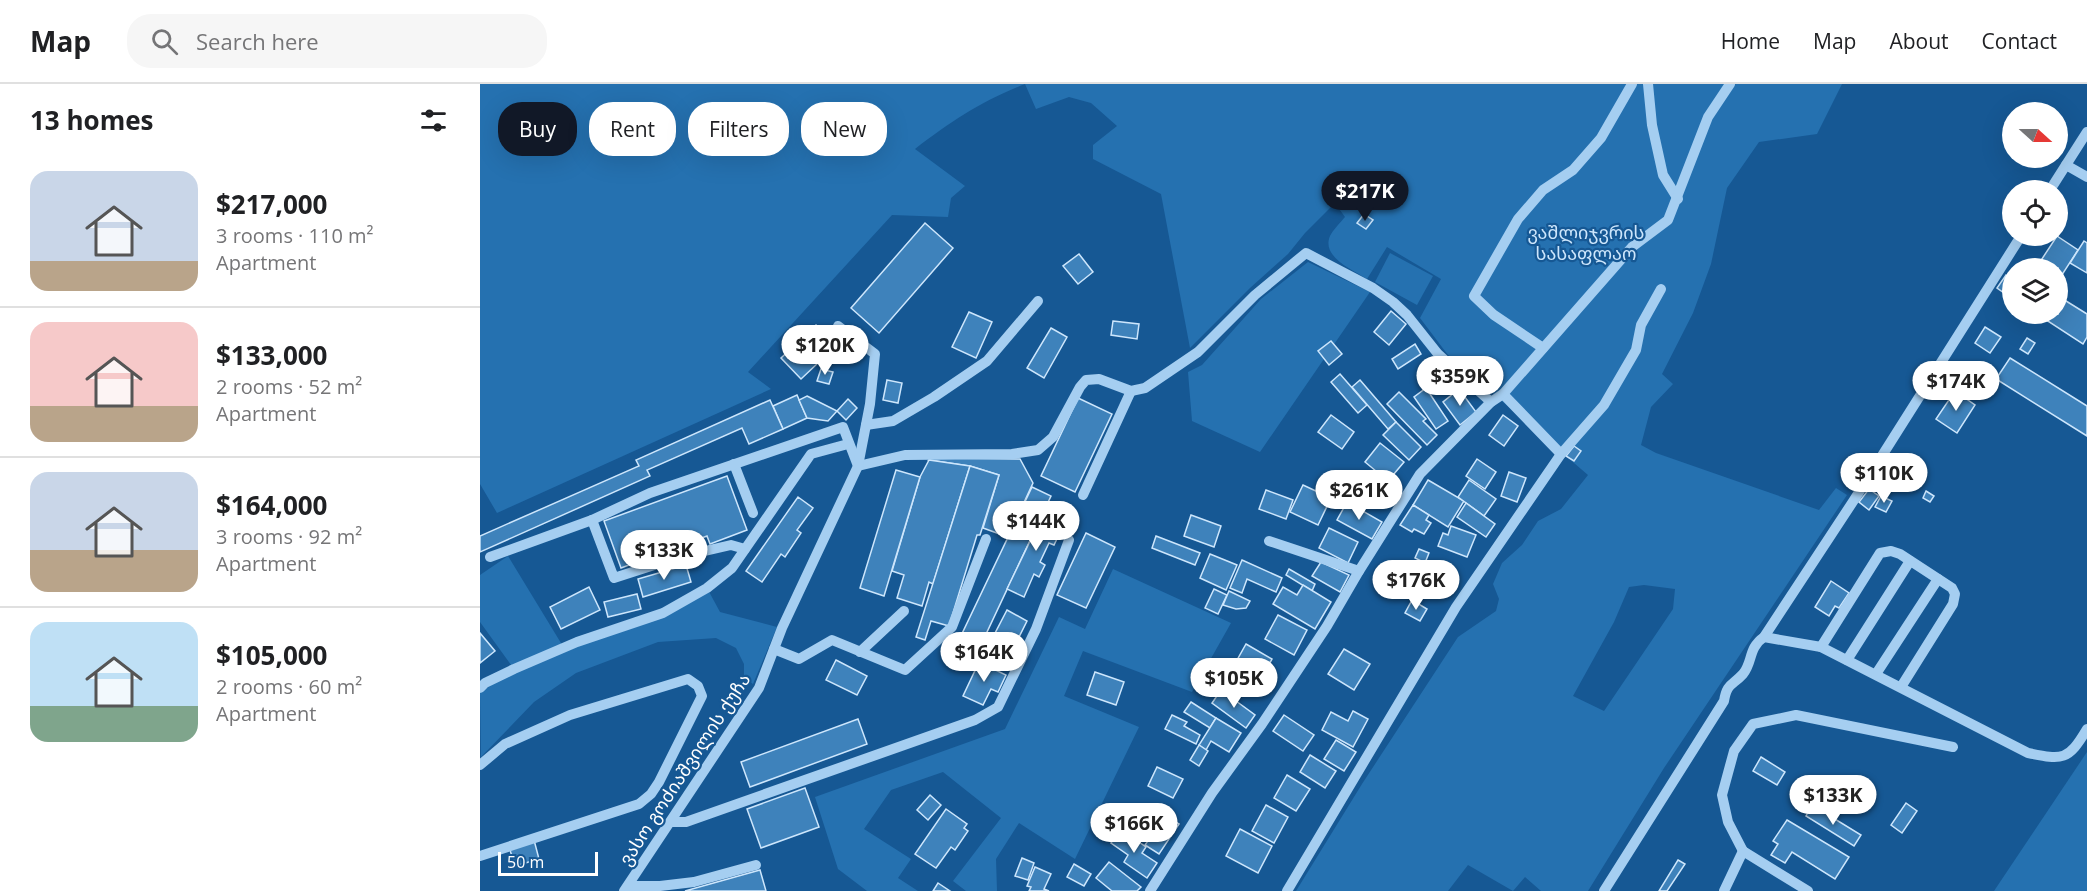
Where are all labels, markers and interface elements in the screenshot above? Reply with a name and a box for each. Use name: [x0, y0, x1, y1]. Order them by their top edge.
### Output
search box: [127, 14, 547, 68]
text: Map: [30, 22, 91, 60]
icon: search: [148, 25, 181, 58]
text: Search here: [196, 26, 319, 56]
text: Home: [1721, 27, 1780, 55]
text: Map: [1813, 27, 1856, 55]
text: About: [1889, 27, 1949, 55]
text: Contact: [1982, 27, 2057, 55]
text: 13 homes: [30, 102, 154, 138]
chip: Buy: [498, 102, 577, 156]
chip: Rent: [589, 102, 676, 156]
chip: Filters: [688, 102, 789, 156]
chip: New: [801, 102, 887, 156]
north arrow: [2002, 102, 2068, 168]
map controls: [2002, 102, 2068, 324]
icon: filters: [417, 104, 450, 137]
pin: $217K: [1323, 171, 1407, 222]
text: $217K: [1335, 177, 1395, 204]
button: locate: [2002, 180, 2068, 246]
text: $217,000: [216, 186, 327, 222]
icon: home: [78, 195, 150, 267]
park label: ვაშლიჯვრის სასაფლაო: [1528, 220, 1644, 265]
text: 3 rooms · 110 m²: [216, 222, 374, 249]
text: Apartment: [216, 249, 316, 276]
button: layers: [2002, 258, 2068, 324]
pin: $120K: [783, 325, 867, 376]
text: $120K: [795, 331, 855, 358]
text: $133,000: [216, 337, 327, 373]
icon: home: [78, 346, 150, 418]
pin: $359K: [1418, 356, 1502, 407]
pin: $174K: [1914, 361, 1998, 412]
text: $359K: [1430, 362, 1490, 389]
text: $174K: [1926, 367, 1986, 394]
text: 2 rooms · 52 m²: [216, 373, 362, 400]
text: Apartment: [216, 400, 316, 427]
pin: $110K: [1842, 453, 1926, 504]
text: $110K: [1854, 459, 1914, 486]
pin: $261K: [1317, 470, 1401, 521]
text: $261K: [1329, 476, 1389, 503]
text: $164,000: [216, 487, 327, 523]
icon: home: [78, 496, 150, 568]
pin: $144K: [994, 501, 1078, 552]
text: $144K: [1006, 507, 1066, 534]
text: 3 rooms · 92 m²: [216, 523, 362, 550]
pin: $133K: [622, 530, 706, 581]
text: $133K: [634, 536, 694, 563]
text: Apartment: [216, 550, 316, 577]
pin: $176K: [1374, 560, 1458, 611]
text: $176K: [1386, 566, 1446, 593]
pin: $164K: [942, 632, 1026, 683]
text: $105,000: [216, 637, 327, 673]
text: $164K: [954, 638, 1014, 665]
icon: home: [78, 646, 150, 718]
pin: $105K: [1192, 658, 1276, 709]
text: $105K: [1204, 664, 1264, 691]
street label: ვასო გოძიაშვილის ქუჩა: [613, 668, 755, 870]
text: 2 rooms · 60 m²: [216, 673, 362, 700]
text: Apartment: [216, 700, 316, 727]
pin: $133K: [1791, 775, 1875, 826]
text: $133K: [1803, 781, 1863, 808]
pin: $166K: [1092, 803, 1176, 854]
text: $166K: [1104, 809, 1164, 836]
scale bar: [498, 849, 598, 876]
text: 50 m: [507, 851, 544, 873]

